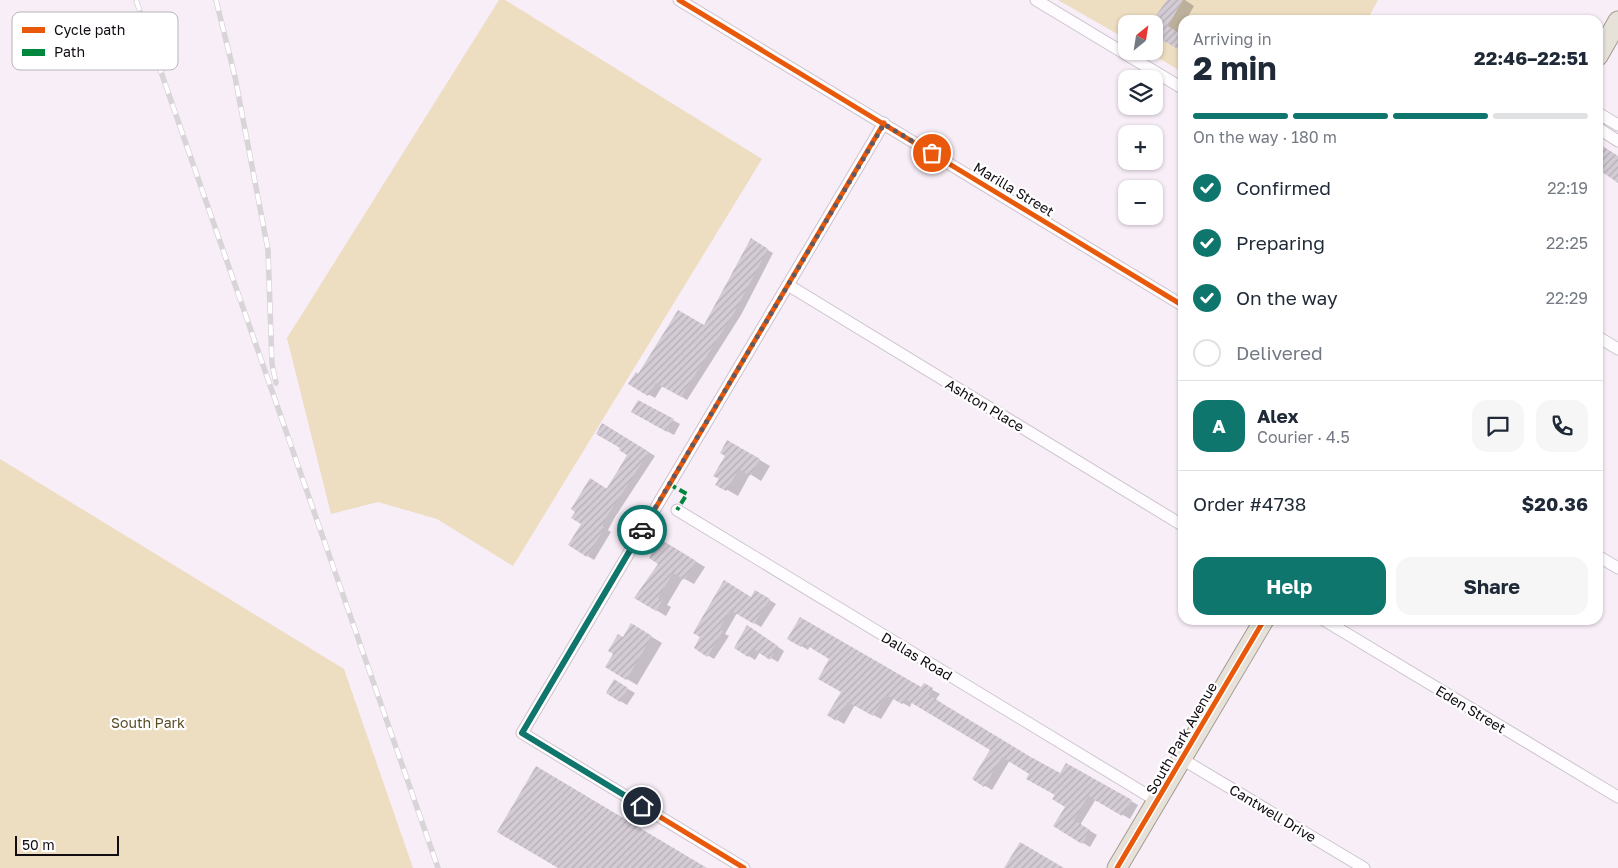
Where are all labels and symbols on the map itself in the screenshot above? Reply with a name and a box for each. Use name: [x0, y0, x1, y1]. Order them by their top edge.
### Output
legend: [12, 12, 178, 70]
north arrow: [1118, 15, 1162, 60]
text: Cycle path: [54, 21, 125, 38]
text: Path: [54, 43, 85, 60]
pin: [911, 132, 953, 174]
street label: Marilla Street: [971, 158, 1057, 220]
street label: Ashton Place: [943, 375, 1027, 435]
courier: [617, 505, 667, 555]
street label: Dallas Road: [878, 628, 956, 684]
street label: South Park Avenue: [1142, 679, 1220, 797]
street label: Eden Street: [1433, 681, 1509, 737]
park label: South Park: [111, 714, 185, 731]
street label: Cantwell Drive: [1227, 780, 1319, 846]
pin: [621, 785, 663, 827]
scale bar: [15, 833, 119, 856]

